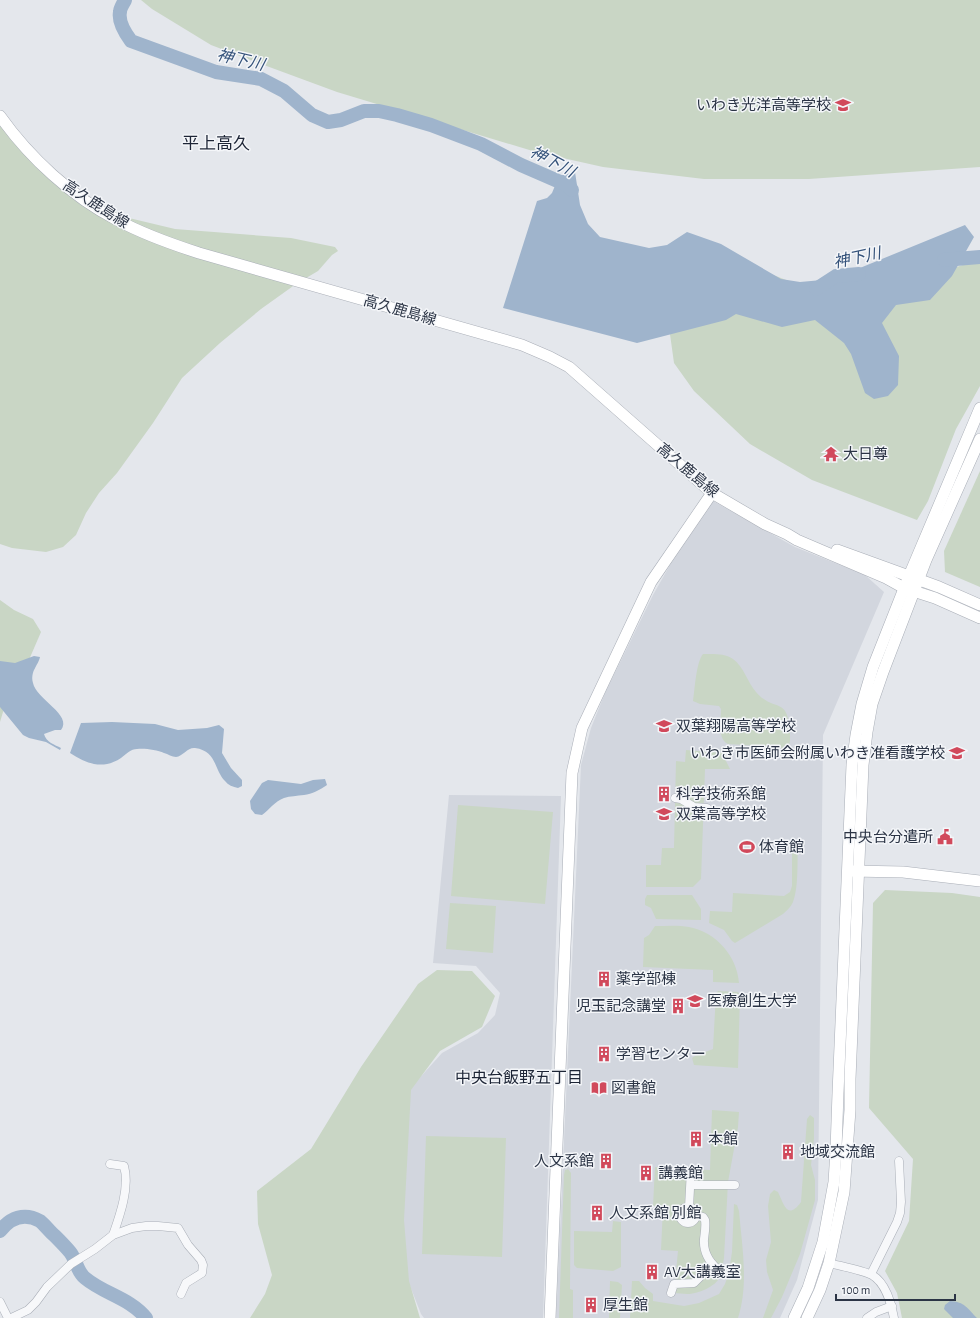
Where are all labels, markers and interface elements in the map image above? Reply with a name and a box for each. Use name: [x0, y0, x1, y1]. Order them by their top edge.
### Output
water label: 神下川: [216, 46, 268, 74]
school or university icon: いわき光洋高等学校: [834, 96, 852, 114]
place label: いわき光洋高等学校: [696, 97, 831, 113]
district label: 平上高久: [182, 134, 250, 152]
water label: 神下川: [528, 143, 580, 181]
street label: 高久鹿島線: [60, 177, 132, 231]
water label: 神下川: [832, 244, 884, 271]
street label: 高久鹿島線: [362, 292, 438, 328]
street label: 高久鹿島線: [654, 440, 722, 500]
temple icon: 大日尊: [822, 445, 840, 463]
place label: 大日尊: [843, 446, 888, 462]
school or university icon: 双葉翔陽高等学校: [655, 717, 673, 735]
place label: 双葉翔陽高等学校: [676, 718, 796, 734]
place label: いわき市医師会附属いわき准看護学校: [690, 744, 945, 761]
school or university icon: いわき市医師会附属いわき准看護学校: [948, 744, 966, 762]
building icon: 科学技術系館: [655, 785, 673, 803]
place label: 科学技術系館: [676, 785, 766, 802]
school or university icon: 双葉高等学校: [655, 805, 673, 823]
place label: 双葉高等学校: [676, 806, 766, 822]
public building icon: 中央台分遣所: [936, 828, 954, 846]
place label: 中央台分遣所: [843, 829, 933, 845]
sports icon: 体育館: [738, 838, 756, 856]
place label: 体育館: [759, 839, 804, 855]
building icon: 薬学部棟: [595, 970, 613, 988]
place label: 薬学部棟: [616, 970, 676, 987]
school or university icon: 医療創生大学: [686, 992, 704, 1010]
place label: 医療創生大学: [707, 993, 797, 1009]
building icon: 児玉記念講堂: [669, 997, 687, 1015]
place label: 児玉記念講堂: [576, 998, 666, 1014]
building icon: 学習センター: [595, 1045, 613, 1063]
place label: 学習センター: [616, 1046, 706, 1062]
district label: 中央台飯野五丁目: [455, 1069, 583, 1086]
library icon: 図書館: [590, 1079, 608, 1097]
place label: 図書館: [611, 1080, 656, 1096]
building icon: 本館: [687, 1130, 705, 1148]
place label: 本館: [708, 1131, 738, 1147]
building icon: 地域交流館: [779, 1143, 797, 1161]
place label: 地域交流館: [800, 1144, 875, 1160]
building icon: 人文系館: [597, 1152, 615, 1170]
place label: 人文系館: [534, 1153, 594, 1169]
building icon: 講義館: [637, 1164, 655, 1182]
place label: 講義館: [658, 1165, 703, 1181]
building icon: 人文系館 別館: [588, 1204, 606, 1222]
place label: 人文系館 別館: [609, 1205, 701, 1221]
building icon: AV大講義室: [643, 1263, 661, 1281]
place label: AV大講義室: [664, 1264, 741, 1280]
scale bar: [836, 1276, 955, 1302]
text: 100 m: [842, 1284, 870, 1296]
building icon: 厚生館: [582, 1296, 600, 1314]
place label: 厚生館: [603, 1297, 648, 1313]

